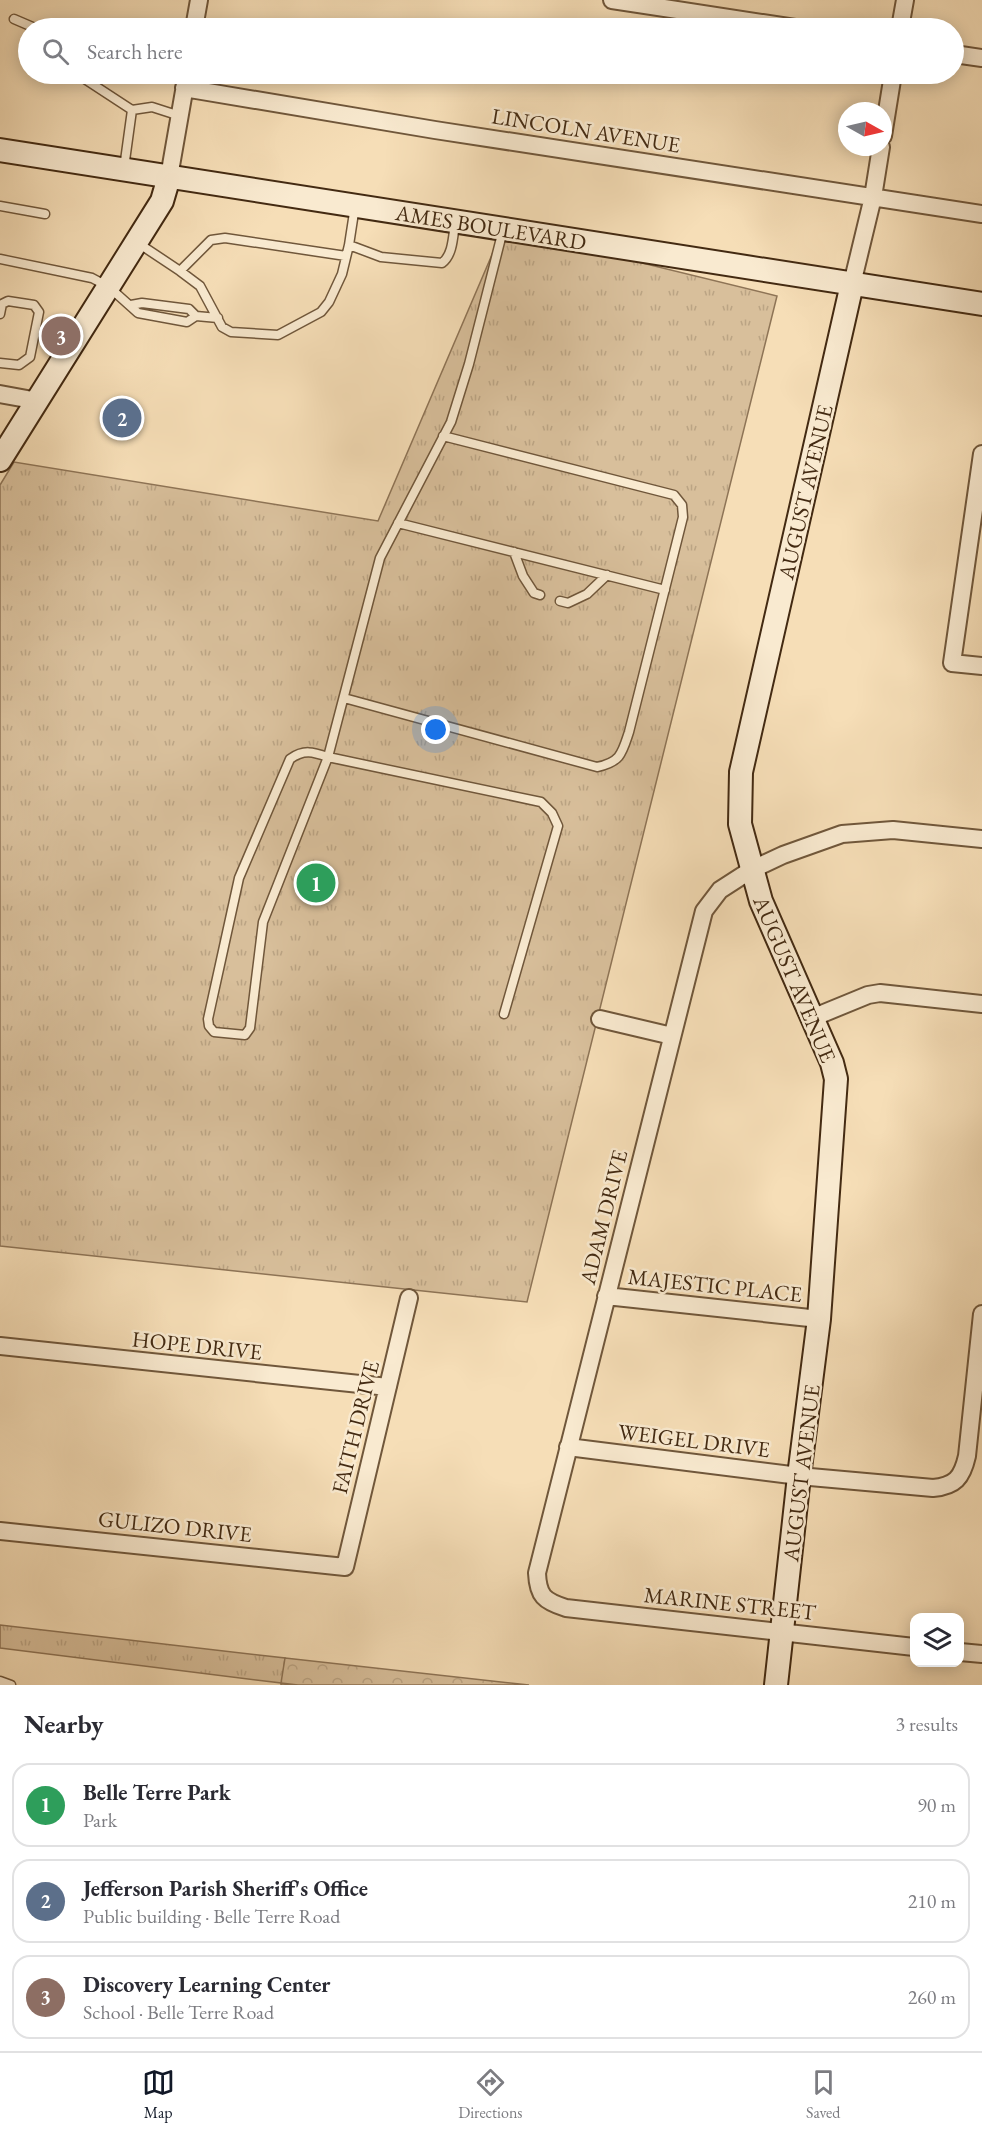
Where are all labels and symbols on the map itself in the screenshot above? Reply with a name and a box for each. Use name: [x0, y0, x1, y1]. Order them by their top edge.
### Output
street label: LINCOLN AVENUE: [490, 101, 682, 160]
north arrow: [838, 102, 892, 156]
street label: AMES BOULEVARD: [393, 198, 588, 257]
pin: 3: [42, 314, 80, 358]
pin: 2: [102, 396, 142, 440]
street label: AUGUST AVENUE: [771, 402, 840, 583]
your location: [421, 715, 450, 744]
pin: 1: [296, 860, 336, 906]
street label: AUGUST AVENUE: [746, 890, 843, 1067]
street label: ADAM DRIVE: [573, 1147, 634, 1288]
street label: MAJESTIC PLACE: [626, 1262, 803, 1309]
street label: HOPE DRIVE: [131, 1324, 263, 1367]
street label: FAITH DRIVE: [325, 1358, 386, 1497]
street label: AUGUST AVENUE: [776, 1383, 827, 1564]
street label: WEIGEL DRIVE: [616, 1417, 771, 1464]
street label: GULIZO DRIVE: [97, 1504, 253, 1549]
street label: MARINE STREET: [643, 1580, 818, 1627]

